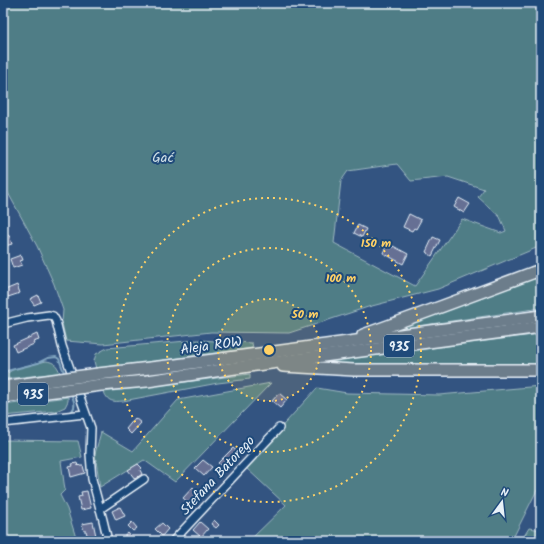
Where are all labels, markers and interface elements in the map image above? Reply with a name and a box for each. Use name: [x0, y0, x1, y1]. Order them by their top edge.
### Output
park label: Gać: [152, 147, 174, 169]
text: 150 m: [361, 234, 391, 253]
text: 100 m: [326, 269, 356, 288]
text: 50 m: [291, 305, 319, 324]
street label: Aleja ROW: [179, 331, 243, 361]
road number: 935: [384, 335, 414, 357]
centre of rings: [262, 343, 276, 357]
road number: 935: [18, 383, 48, 405]
street label: Stefana Batorego: [175, 431, 260, 520]
north arrow: [482, 482, 522, 522]
text: N: [499, 484, 510, 503]

